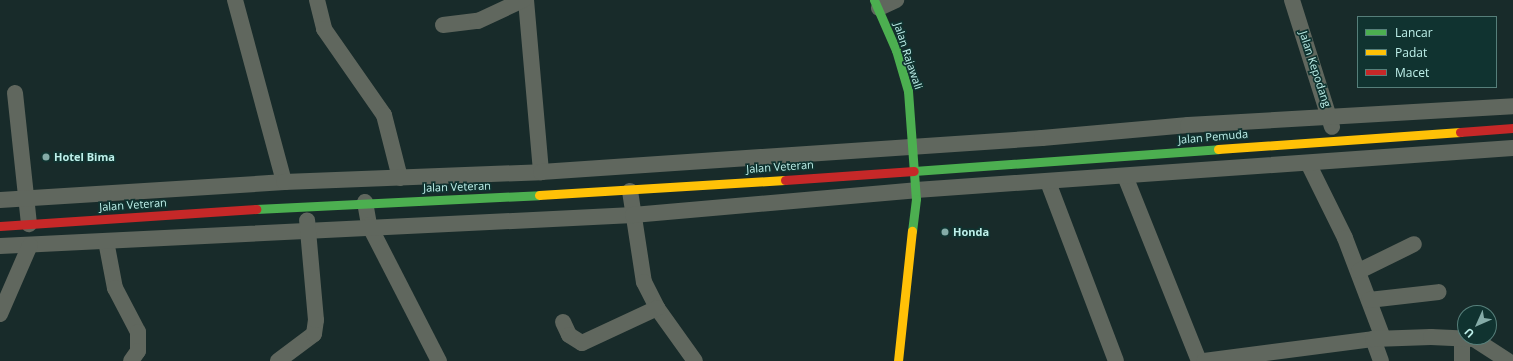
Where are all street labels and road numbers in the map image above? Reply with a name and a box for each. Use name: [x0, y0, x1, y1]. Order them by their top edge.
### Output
street label: Jalan Rajawali: [891, 21, 925, 91]
street label: Jalan Kepodang: [1296, 29, 1334, 109]
street label: Jalan Pemuda: [1177, 127, 1249, 147]
street label: Jalan Veteran: [746, 158, 814, 176]
street label: Jalan Veteran: [423, 179, 491, 195]
street label: Jalan Veteran: [99, 196, 167, 214]

